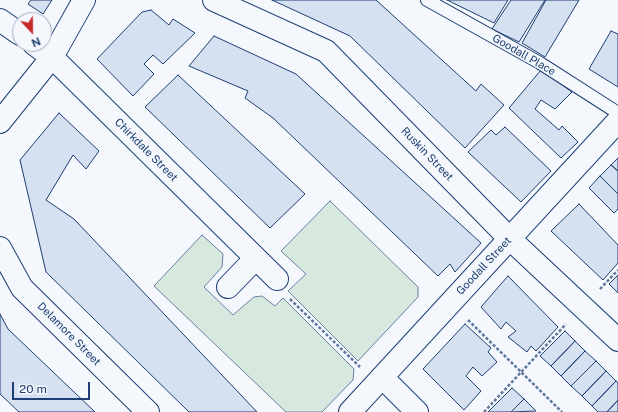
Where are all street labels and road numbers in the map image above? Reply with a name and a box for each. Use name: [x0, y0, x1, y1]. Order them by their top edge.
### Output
street label: Goodall Place: [490, 32, 558, 78]
street label: Chirkdale Street: [112, 116, 180, 184]
street label: Ruskin Street: [398, 124, 456, 184]
street label: Goodall Street: [454, 234, 514, 298]
street label: Delamore Street: [35, 300, 103, 368]

